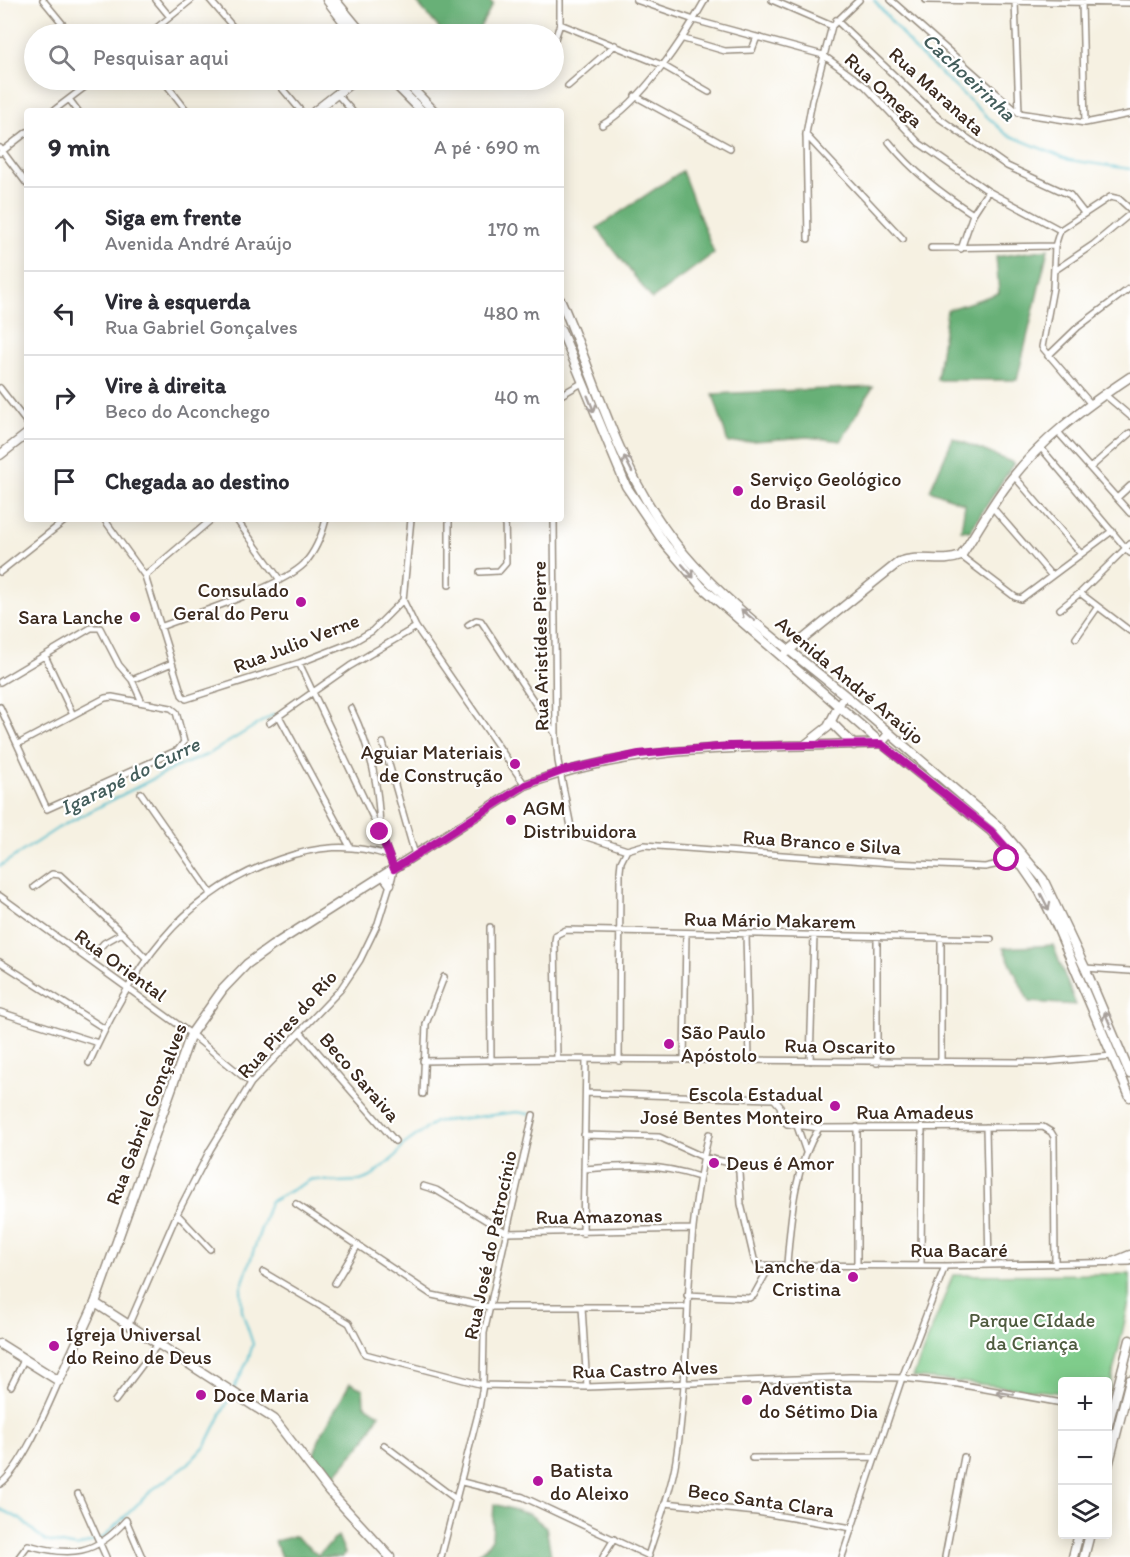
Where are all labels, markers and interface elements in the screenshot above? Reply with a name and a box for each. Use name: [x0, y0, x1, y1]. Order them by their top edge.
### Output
search box: [24, 24, 564, 90]
water label: Cachoeirinha: [918, 27, 1021, 126]
icon: search: [45, 41, 78, 74]
street label: Rua Maranata: [884, 42, 990, 141]
text: Pesquisar aqui: [93, 44, 229, 71]
street label: Rua Omega: [840, 47, 929, 133]
text: 9 min: [48, 131, 110, 163]
text: A pé · 690 m: [434, 135, 540, 159]
text: Siga em frente: [105, 204, 241, 231]
icon: ahead: [48, 213, 81, 246]
text: 170 m: [487, 217, 540, 241]
text: Avenida André Araújo: [105, 231, 292, 255]
text: Vire à esquerda: [105, 288, 250, 315]
icon: left: [48, 297, 81, 330]
text: 480 m: [483, 301, 540, 325]
text: Rua Gabriel Gonçalves: [105, 315, 298, 339]
text: Vire à direita: [105, 372, 226, 399]
icon: right: [48, 381, 81, 414]
text: 40 m: [494, 385, 540, 409]
one-way arrow: [586, 394, 597, 413]
text: Beco do Aconchego: [105, 399, 270, 423]
one-way arrow: [622, 456, 633, 474]
icon: arrive: [48, 465, 81, 498]
place label: Serviço Geológico do Brasil: [750, 467, 901, 514]
text: Chegada ao destino: [105, 468, 289, 495]
marker: Serviço Geológico do Brasil: [731, 484, 745, 498]
street label: Rua Aristídes Pierre: [527, 561, 553, 731]
one-way arrow: [681, 563, 695, 578]
place label: Consulado Geral do Peru: [173, 578, 289, 625]
marker: Consulado Geral do Peru: [294, 595, 308, 609]
place label: Sara Lanche: [18, 605, 123, 629]
street label: Rua Julio Verne: [230, 608, 362, 678]
one-way arrow: [741, 608, 756, 622]
marker: Sara Lanche: [128, 610, 142, 624]
street label: Avenida André Araújo: [771, 611, 929, 749]
water label: Igarapé do Curre: [56, 731, 204, 820]
place label: Aguiar Materiais de Construção: [361, 740, 503, 787]
marker: Aguiar Materiais de Construção: [508, 757, 522, 771]
place label: AGM Distribuidora: [523, 796, 637, 843]
marker: AGM Distribuidora: [504, 813, 518, 827]
route end: [366, 818, 392, 844]
street label: Rua Branco e Silva: [742, 824, 903, 860]
route start: [993, 845, 1019, 871]
one-way arrow: [1039, 893, 1051, 911]
street label: Rua Mário Makarem: [684, 906, 856, 934]
street label: Rua Oriental: [70, 923, 172, 1007]
street label: Rua Pires do Río: [232, 965, 342, 1083]
one-way arrow: [1102, 1011, 1113, 1030]
street label: Rua Gabriel Gonçalves: [100, 1020, 192, 1208]
place label: São Paulo Apóstolo: [681, 1020, 766, 1067]
street label: Beco Saraiva: [315, 1027, 406, 1127]
street label: Rua Oscarito: [784, 1033, 896, 1059]
marker: São Paulo Apóstolo: [662, 1037, 676, 1051]
place label: Escola Estadual José Bentes Monteiro: [640, 1082, 823, 1129]
marker: Escola Estadual José Bentes Monteiro: [828, 1099, 842, 1113]
street label: Rua Amadeus: [856, 1100, 974, 1124]
street label: Rua José do Patrocínio: [458, 1148, 522, 1342]
place label: Deus é Amor: [726, 1151, 834, 1175]
marker: Deus é Amor: [707, 1156, 721, 1170]
street label: Rua Amazonas: [535, 1203, 663, 1229]
street label: Rua Bacaré: [910, 1238, 1008, 1262]
place label: Lanche da Cristina: [754, 1254, 842, 1301]
marker: Lanche da Cristina: [846, 1270, 860, 1284]
park label: Parque CIdade da Criança: [969, 1308, 1095, 1355]
place label: Igreja Universal do Reino de Deus: [66, 1322, 212, 1369]
marker: Igreja Universal do Reino de Deus: [47, 1339, 61, 1353]
street label: Rua Castro Alves: [572, 1354, 718, 1384]
place label: Adventista do Sétimo Dia: [759, 1376, 878, 1423]
map controls: [1058, 1377, 1112, 1539]
button: +: [1058, 1377, 1112, 1431]
place label: Doce Maria: [213, 1383, 309, 1407]
one-way arrow: [996, 1387, 1015, 1398]
marker: Doce Maria: [194, 1388, 208, 1402]
marker: Adventista do Sétimo Dia: [740, 1393, 754, 1407]
button: −: [1058, 1431, 1112, 1485]
place label: Batista do Aleixo: [550, 1458, 629, 1505]
marker: Batista do Aleixo: [531, 1474, 545, 1488]
street label: Beco Santa Clara: [686, 1478, 836, 1522]
button: layers: [1058, 1485, 1112, 1539]

